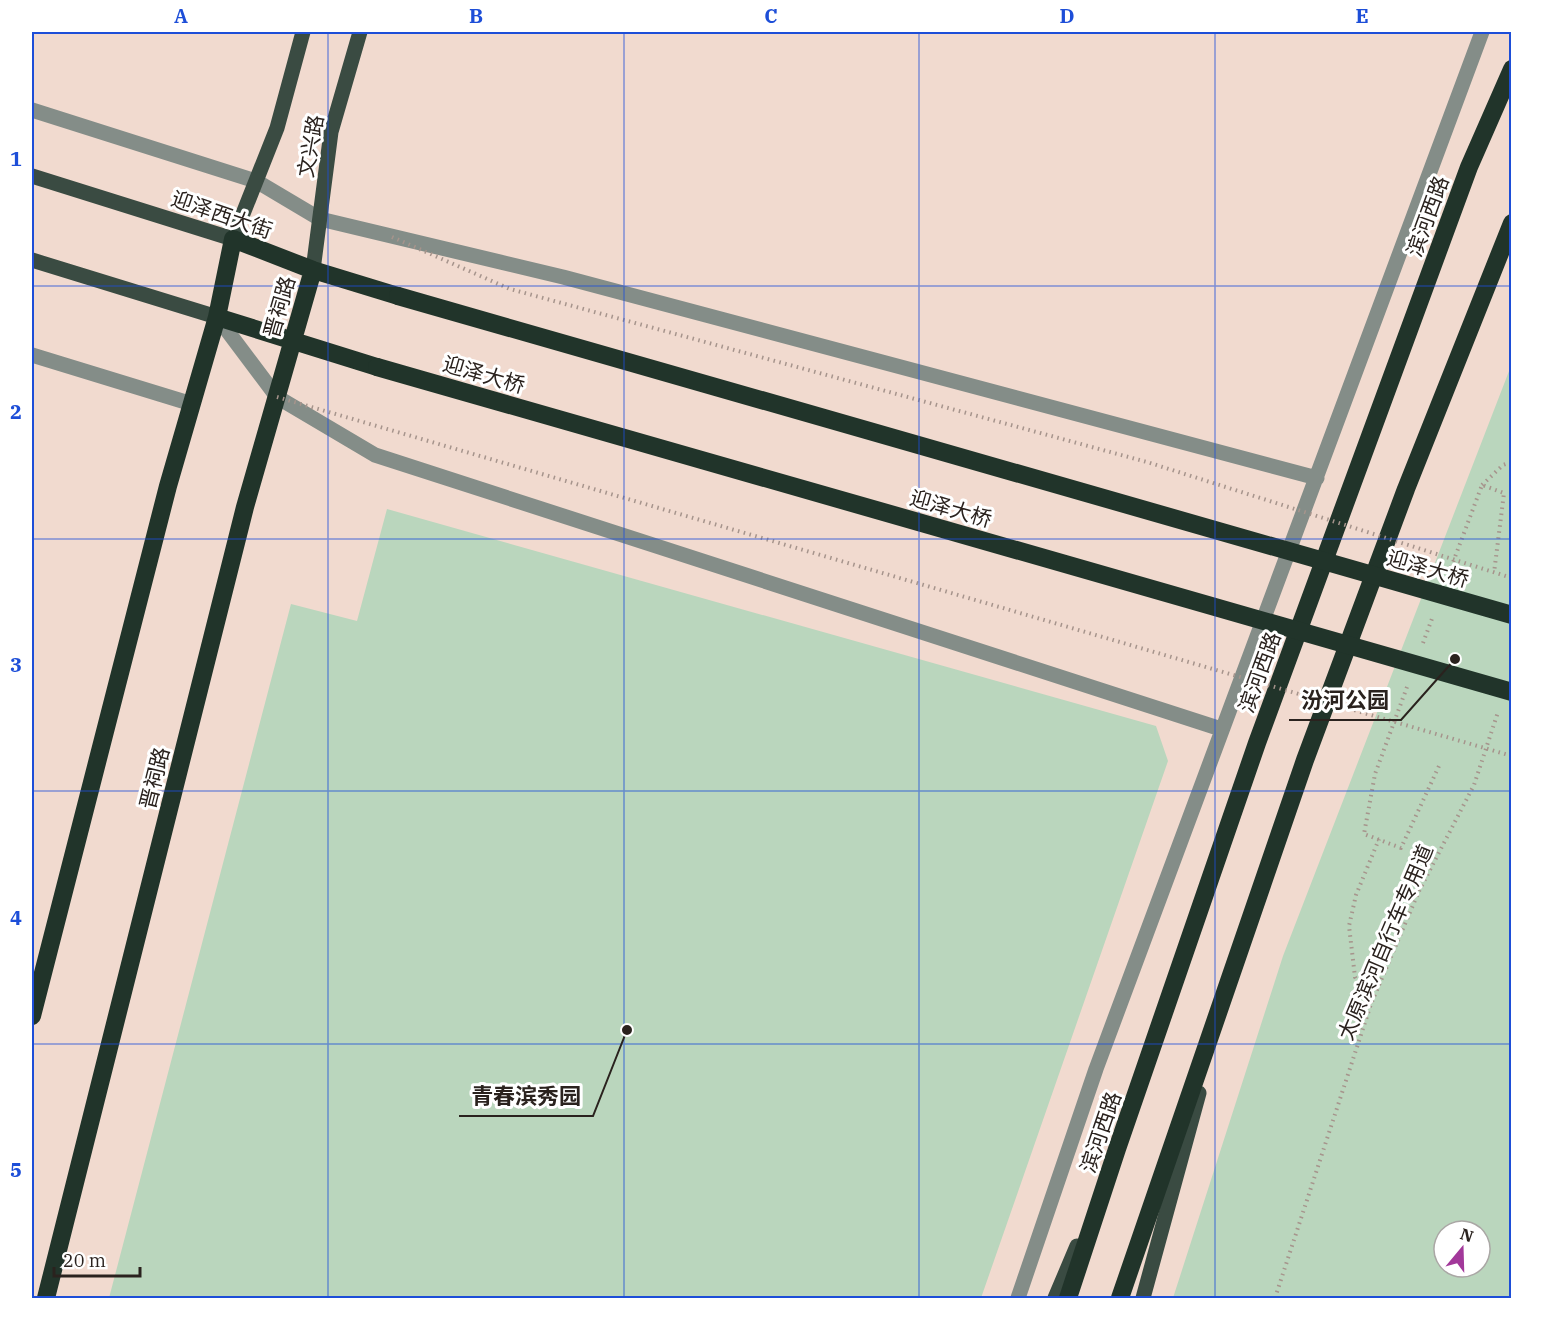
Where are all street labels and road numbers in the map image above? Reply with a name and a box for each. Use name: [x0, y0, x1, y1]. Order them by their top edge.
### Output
street label: 文兴路: [291, 113, 329, 179]
street label: 滨河西路: [1399, 172, 1455, 260]
street label: 迎泽西大街: [168, 184, 276, 244]
street label: 晋祠路: [257, 273, 301, 341]
street label: 迎泽大桥: [440, 349, 528, 399]
street label: 迎泽大桥: [907, 483, 995, 533]
street label: 迎泽大桥: [1384, 543, 1472, 593]
street label: 滨河西路: [1231, 628, 1287, 716]
street label: 晋祠路: [133, 744, 175, 812]
street label: 太原滨河自行车专用道: [1331, 840, 1439, 1044]
street label: 滨河西路: [1073, 1088, 1127, 1176]

